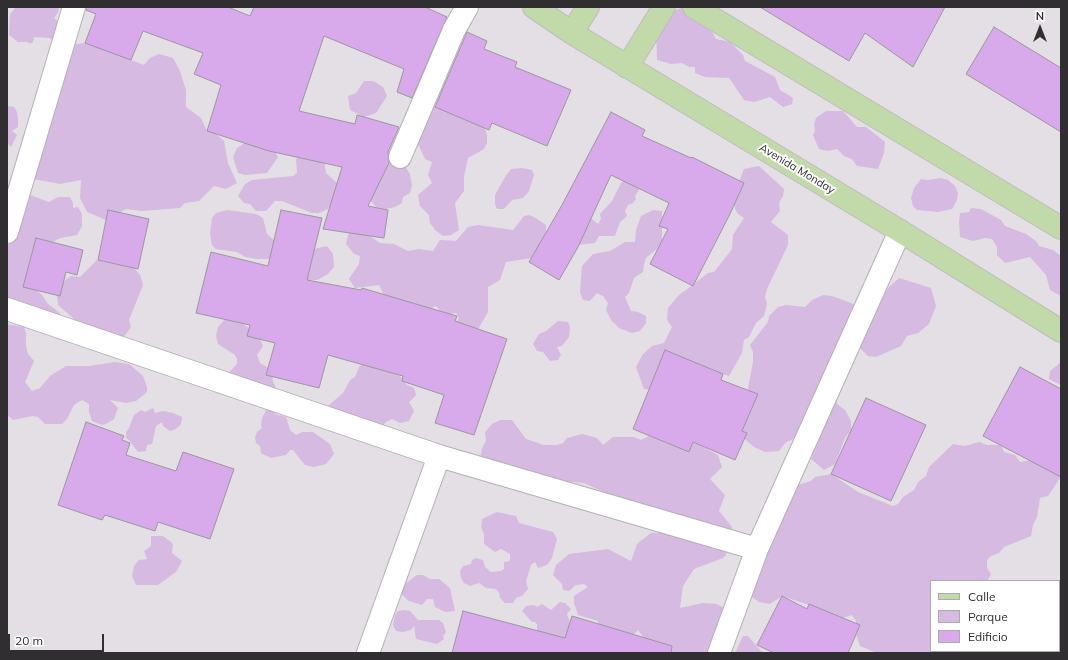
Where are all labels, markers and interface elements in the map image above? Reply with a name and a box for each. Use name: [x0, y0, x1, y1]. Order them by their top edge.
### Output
north arrow: [1020, 8, 1060, 48]
text: N: [1036, 9, 1044, 23]
street label: Avenida Monday: [757, 141, 837, 197]
legend: [930, 580, 1060, 652]
text: Calle: [968, 589, 995, 604]
text: Parque: [968, 609, 1008, 624]
scale bar: [10, 626, 106, 652]
text: Edificio: [968, 629, 1008, 644]
text: 20 m: [15, 633, 43, 648]

